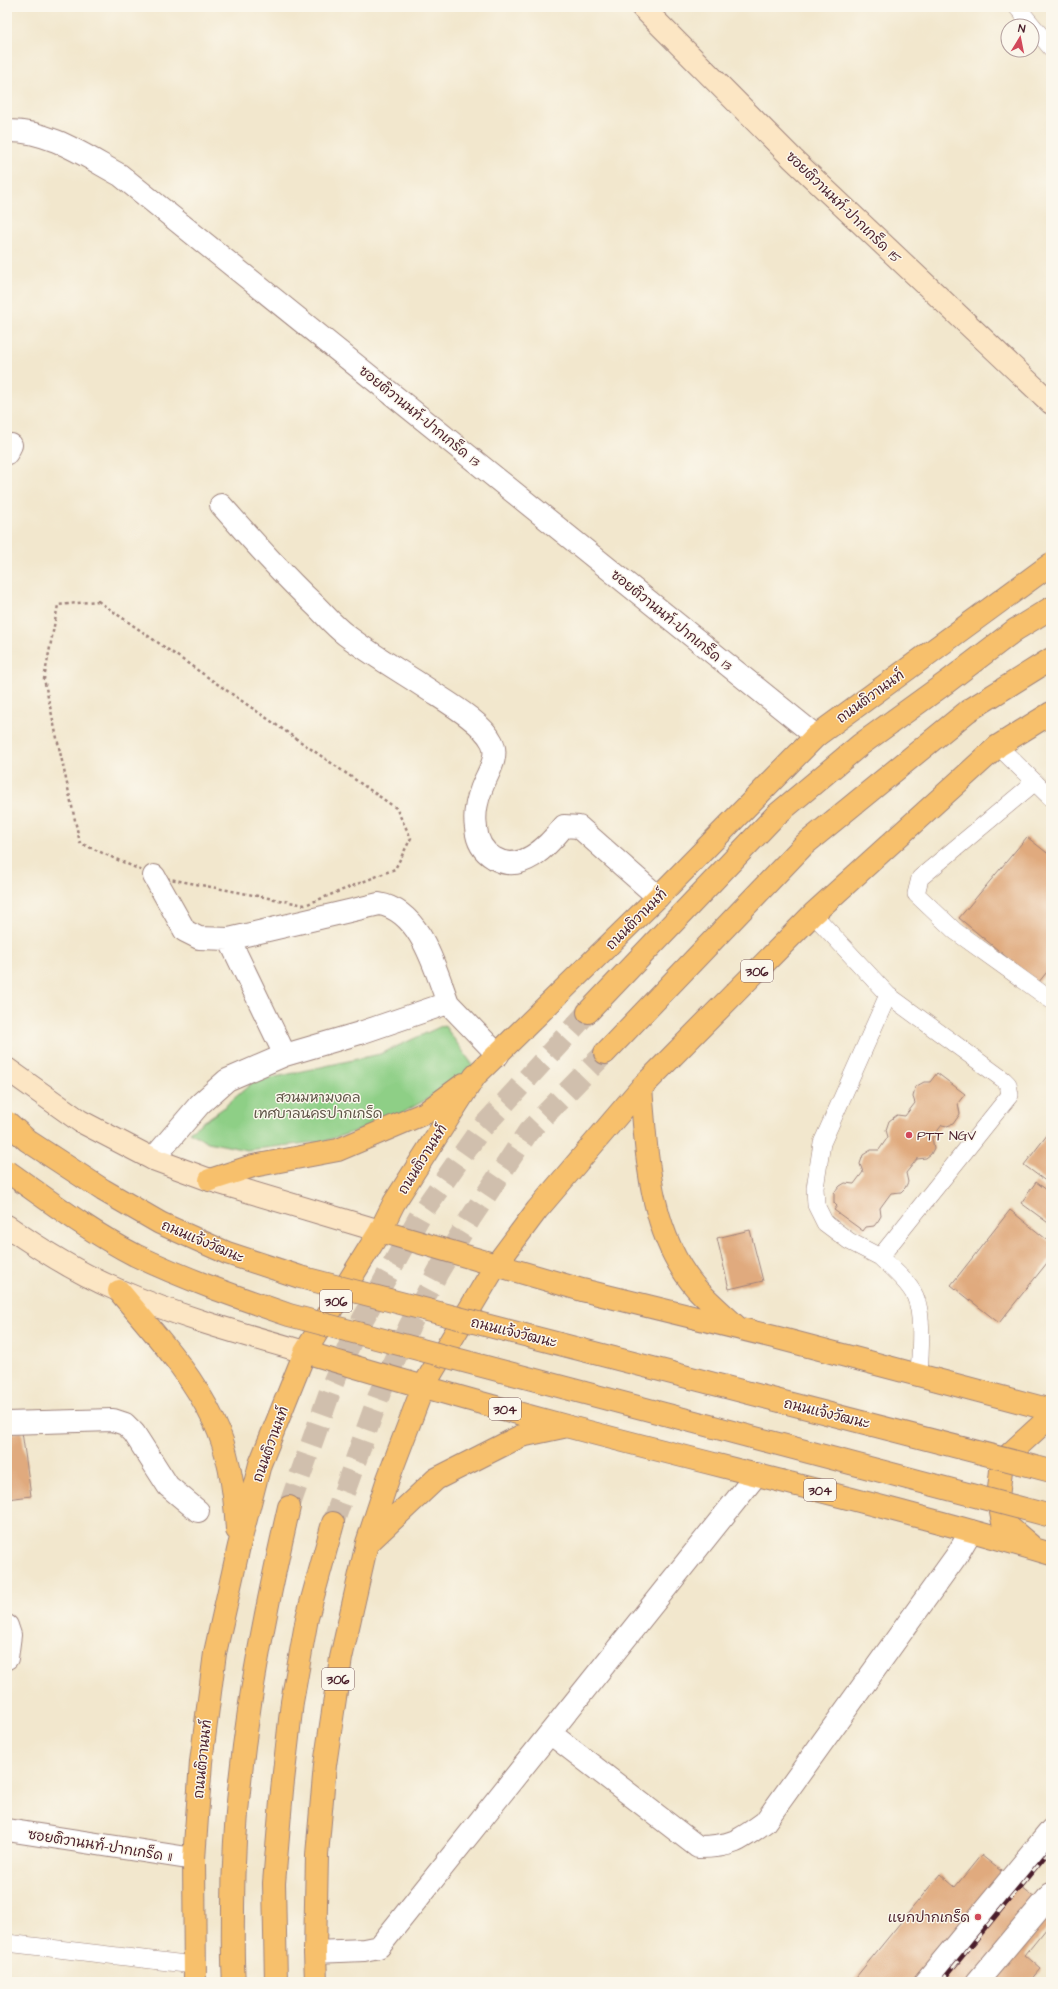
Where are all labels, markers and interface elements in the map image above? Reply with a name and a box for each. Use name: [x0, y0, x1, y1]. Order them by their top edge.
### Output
north arrow: [1000, 18, 1040, 58]
text: N: [1017, 21, 1026, 37]
street label: ซอยติวานนท์-ปากเกร็ด 15: [781, 147, 906, 268]
street label: ซอยติวานนท์-ปากเกร็ด 13: [354, 361, 484, 472]
street label: ซอยติวานนท์-ปากเกร็ด 13: [606, 565, 736, 676]
street label: ถนนติวานนท์: [833, 665, 909, 728]
street label: ถนนติวานนท์: [602, 884, 672, 955]
road number: 306: [741, 960, 773, 982]
park label: สวนมหามงคล เทศบาลนครปากเกร็ด: [253, 1088, 383, 1124]
street label: ถนนติวานนท์: [393, 1120, 452, 1199]
place label: PTT NGV: [917, 1126, 976, 1146]
marker: PTT NGV: [904, 1130, 914, 1140]
street label: ถนนแจ้งวัฒนะ: [158, 1216, 247, 1268]
road number: 306: [320, 1290, 352, 1312]
street label: ถนนแจ้งวัฒนะ: [469, 1313, 559, 1353]
street label: ถนนแจ้งวัฒนะ: [782, 1394, 872, 1434]
road number: 304: [489, 1398, 521, 1420]
street label: ถนนติวานนท์: [248, 1403, 294, 1485]
road number: 304: [804, 1479, 836, 1501]
road number: 306: [322, 1668, 354, 1690]
street label: ถนนติวานนท์: [189, 1718, 217, 1800]
street label: ซอยติวานนท์-ปากเกร็ด 11: [26, 1825, 174, 1867]
place label: แยกปากเกร็ด: [888, 1908, 970, 1928]
marker: แยกปากเกร็ด: [973, 1912, 983, 1922]

